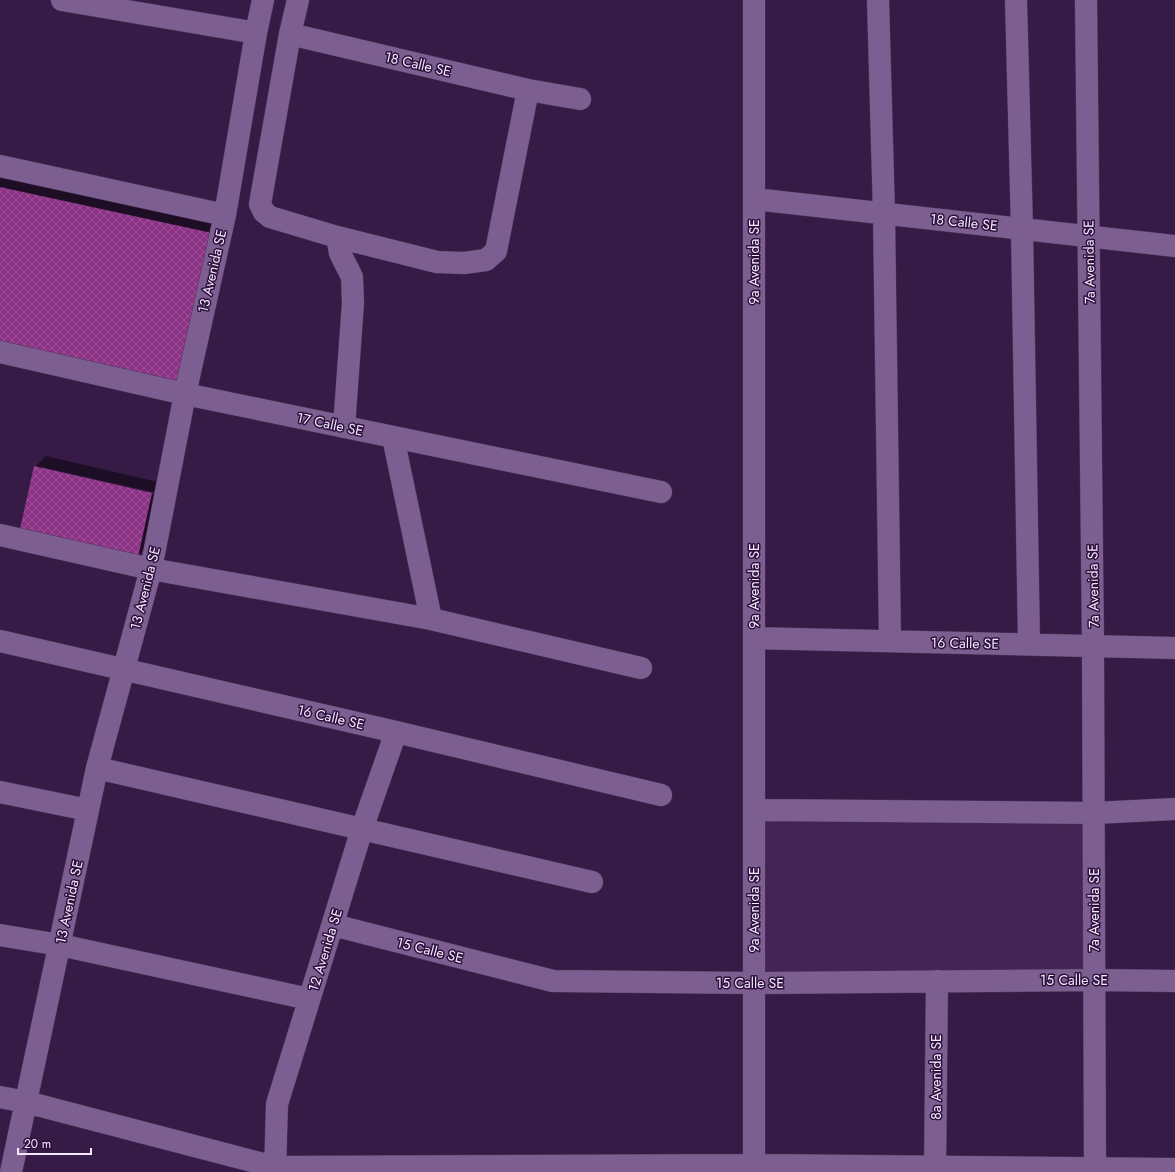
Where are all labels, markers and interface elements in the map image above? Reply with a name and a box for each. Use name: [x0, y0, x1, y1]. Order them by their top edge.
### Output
street label: 18 Calle SE: [383, 47, 453, 81]
street label: 18 Calle SE: [929, 209, 999, 235]
street label: 9a Avenida SE: [744, 219, 764, 305]
street label: 7a Avenida SE: [1078, 220, 1100, 304]
street label: 13 Avenida SE: [193, 227, 231, 315]
street label: 17 Calle SE: [295, 407, 365, 441]
street label: 9a Avenida SE: [744, 543, 764, 629]
street label: 13 Avenida SE: [125, 544, 165, 632]
street label: 7a Avenida SE: [1082, 544, 1104, 628]
street label: 16 Calle SE: [931, 632, 999, 654]
street label: 16 Calle SE: [296, 700, 366, 734]
street label: 13 Avenida SE: [50, 858, 88, 946]
street label: 9a Avenida SE: [744, 867, 764, 953]
street label: 7a Avenida SE: [1084, 868, 1104, 952]
street label: 12 Avenida SE: [303, 906, 347, 994]
street label: 15 Calle SE: [395, 932, 465, 968]
street label: 15 Calle SE: [1040, 970, 1108, 990]
street label: 15 Calle SE: [716, 973, 784, 993]
street label: 8a Avenida SE: [926, 1034, 946, 1120]
scale bar: [18, 1130, 91, 1156]
text: 20 m: [24, 1135, 51, 1153]

